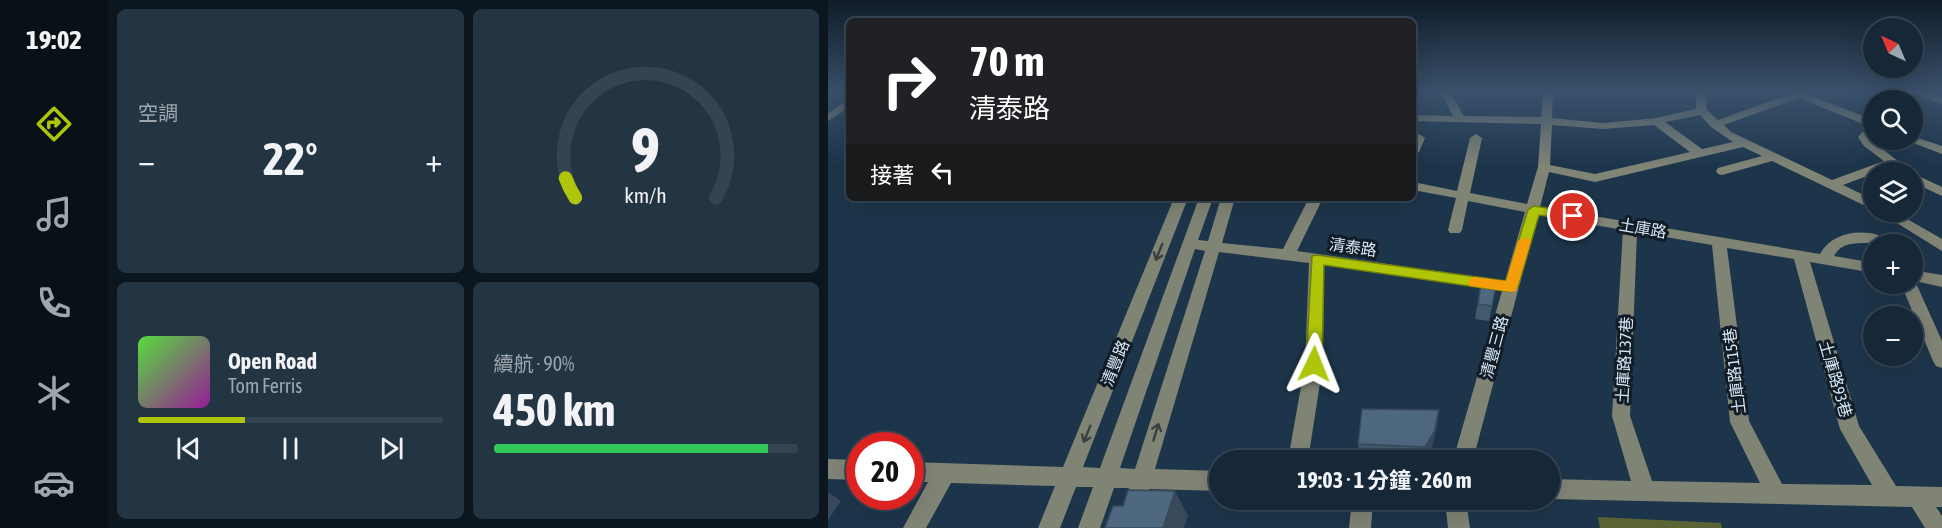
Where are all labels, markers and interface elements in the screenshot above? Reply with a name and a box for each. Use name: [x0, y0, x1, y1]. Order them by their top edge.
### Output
north arrow: [1863, 18, 1923, 78]
map controls: [1863, 18, 1923, 366]
text: 19:02: [26, 24, 82, 55]
text: 70 m: [969, 37, 1044, 85]
icon: right: [870, 42, 948, 120]
button: search: [1863, 90, 1923, 150]
text: 清泰路: [969, 93, 1050, 124]
text: 空調: [138, 101, 178, 124]
icon: directions: [33, 103, 75, 145]
text: 9: [631, 114, 660, 185]
text: 22°: [263, 133, 318, 185]
text: −: [138, 141, 155, 179]
text: +: [425, 141, 442, 179]
icon: left: [926, 156, 959, 189]
text: 接著: [870, 162, 914, 188]
button: layers: [1863, 162, 1923, 222]
text: km/h: [624, 183, 667, 208]
pin: [1547, 190, 1598, 241]
icon: music: [33, 193, 75, 235]
icon: arrive: [1556, 199, 1589, 232]
street label: 土庫路: [1618, 215, 1668, 241]
button: +: [1863, 234, 1923, 294]
street label: 清泰路: [1328, 235, 1378, 259]
one-way arrow: [1153, 243, 1164, 261]
icon: phone: [33, 282, 75, 324]
button: −: [1863, 306, 1923, 366]
street label: 清豐三路: [1477, 314, 1511, 380]
street label: 土庫路137巷: [1613, 316, 1635, 404]
street label: 土庫路115巷: [1720, 327, 1748, 415]
position arrow: [1282, 332, 1346, 396]
street label: 清豐路: [1098, 337, 1132, 389]
street label: 土庫路93巷: [1816, 339, 1856, 419]
text: Open Road: [228, 348, 317, 374]
text: 續航 · 90%: [494, 352, 574, 375]
icon: climate: [33, 372, 75, 414]
text: Tom Ferris: [228, 374, 302, 397]
text: 450 km: [494, 384, 615, 436]
one-way arrow: [1152, 423, 1163, 442]
one-way arrow: [1081, 424, 1092, 442]
icon: previous: [172, 432, 205, 465]
icon: pause: [274, 432, 307, 465]
icon: next: [375, 432, 408, 465]
speed limit sign: 20: [846, 432, 924, 510]
icon: car: [33, 462, 75, 504]
text: 19:03 · 1 分鐘 · 260 m: [1297, 467, 1472, 493]

